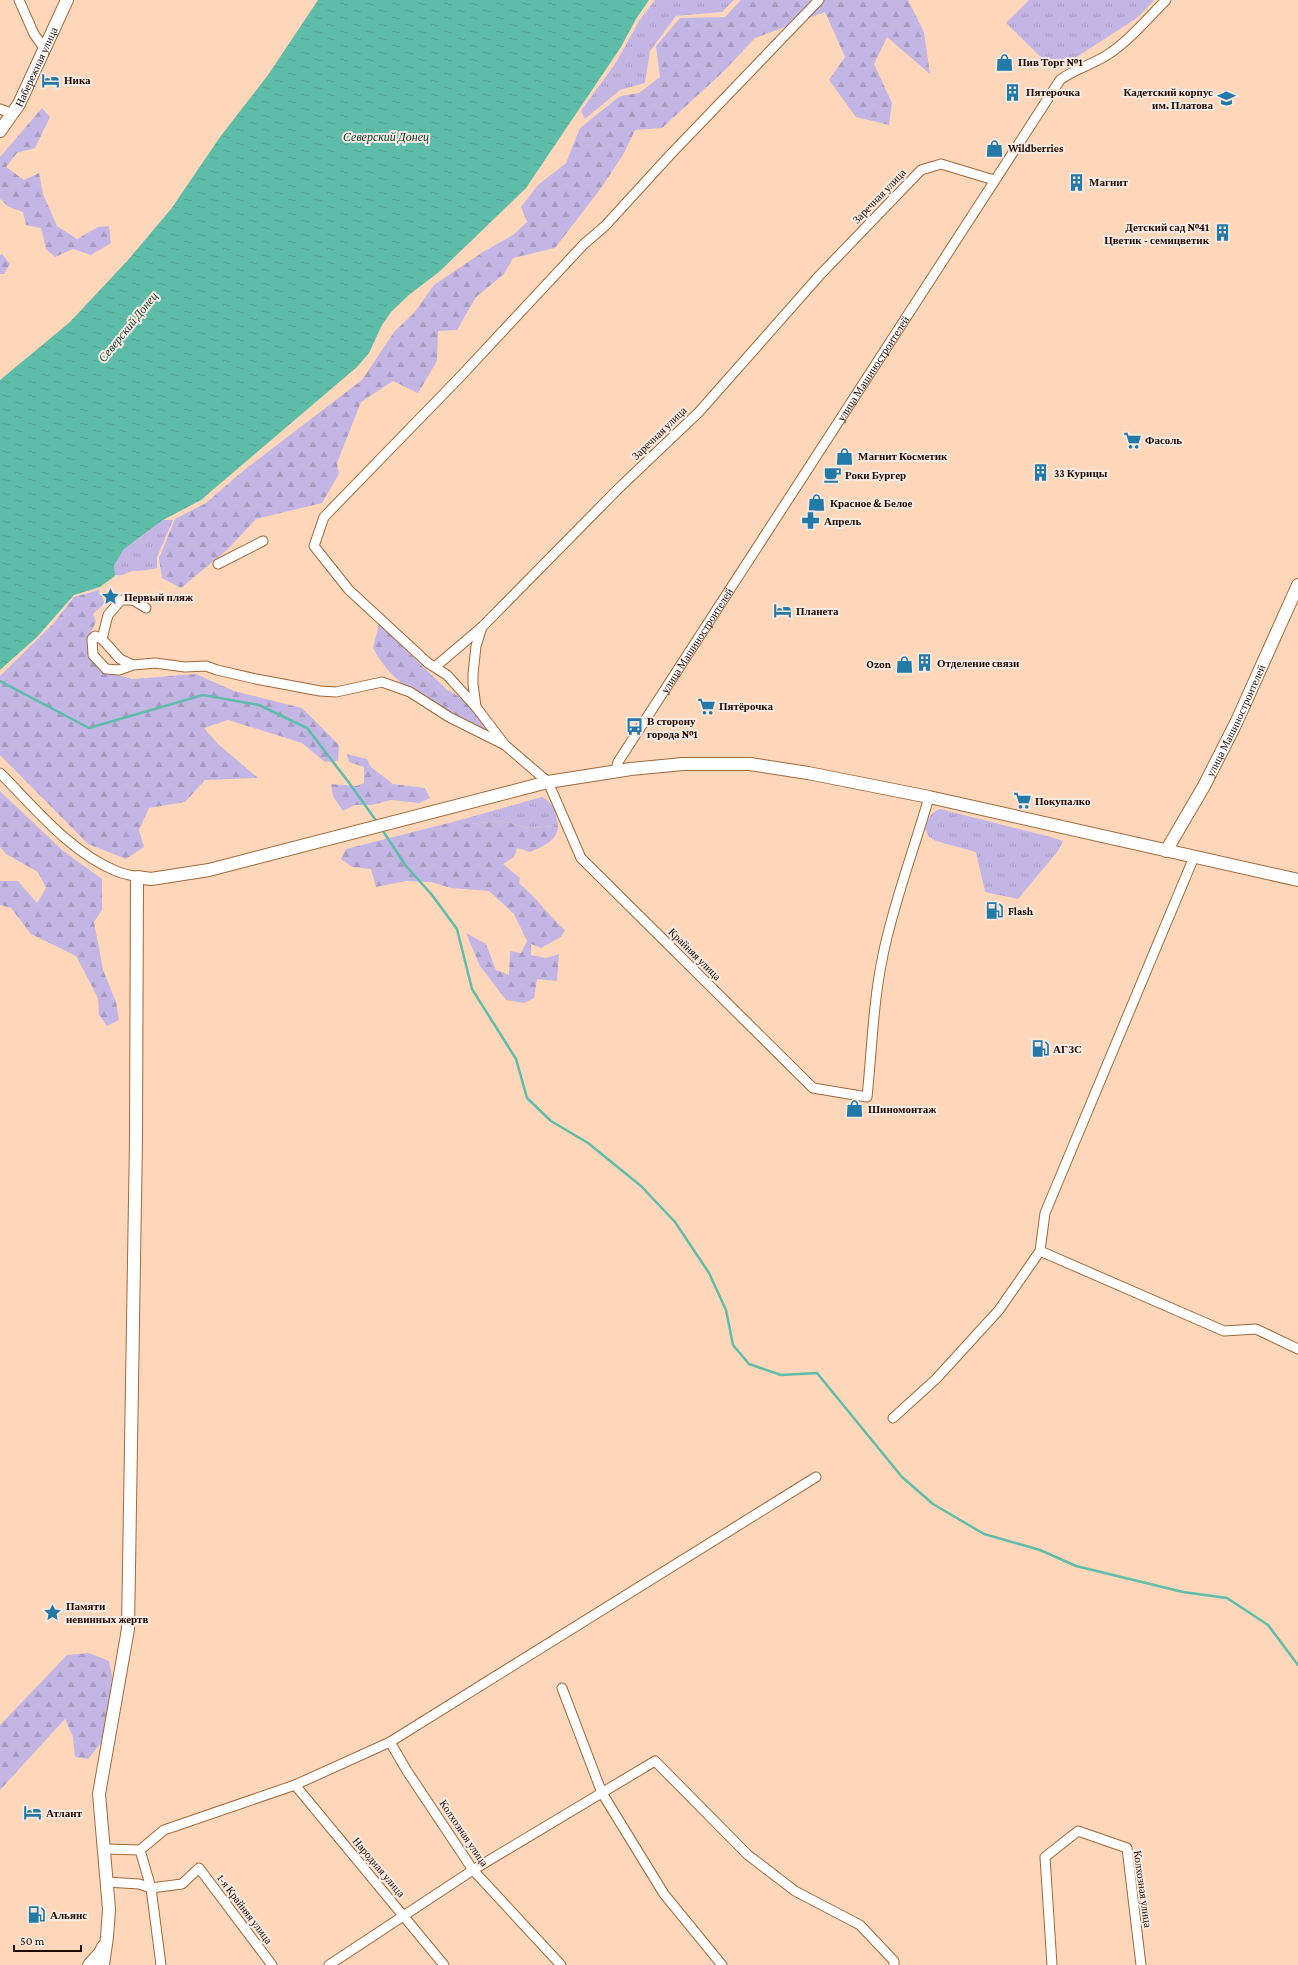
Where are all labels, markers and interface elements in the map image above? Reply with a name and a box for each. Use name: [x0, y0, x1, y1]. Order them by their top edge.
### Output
street label: Набережная улица: [13, 25, 60, 108]
shop icon: Пив Торг №1: [995, 52, 1015, 72]
place label: Пив Торг №1: [1018, 56, 1083, 68]
hotel icon: Ника: [41, 70, 61, 90]
place label: Ника: [64, 74, 91, 86]
building icon: Пятерочка: [1003, 82, 1023, 102]
place label: Пятерочка: [1026, 86, 1081, 98]
place label: Кадетский корпус им. Платова: [1123, 86, 1213, 111]
school or university icon: Кадетский корпус им. Платова: [1216, 88, 1236, 108]
water label: Северский Донец: [343, 130, 429, 144]
shop icon: Wildberries: [985, 138, 1005, 158]
place label: Wildberries: [1007, 142, 1064, 154]
street label: Заречная улица: [850, 166, 908, 226]
building icon: Магнит: [1066, 172, 1086, 192]
place label: Магнит: [1089, 176, 1129, 188]
place label: Детский сад №41 Цветик - семицветик: [1104, 221, 1210, 246]
building icon: Детский сад №41 Цветик - семицветик: [1212, 223, 1232, 243]
water label: Северский Донец: [95, 289, 161, 365]
street label: улица Машиностроителей: [835, 314, 911, 423]
street label: Заречная улица: [629, 404, 689, 462]
supermarket icon: Фасоль: [1122, 430, 1142, 450]
place label: Фасоль: [1145, 434, 1182, 446]
shop icon: Магнит Косметик: [835, 446, 855, 466]
place label: Магнит Косметик: [858, 450, 948, 462]
building icon: 33 Курицы: [1031, 463, 1051, 483]
cafe icon: Роки Бургер: [822, 465, 842, 485]
place label: 33 Курицы: [1054, 467, 1108, 479]
place label: Роки Бургер: [845, 469, 906, 481]
shop icon: Красное & Белое: [807, 493, 827, 513]
place label: Красное & Белое: [830, 497, 913, 509]
pharmacy icon: Апрель: [801, 511, 821, 531]
place label: Апрель: [824, 515, 861, 527]
street label: улица Машиностроителей: [658, 586, 735, 695]
place icon: Первый пляж: [101, 587, 121, 607]
place label: Первый пляж: [124, 591, 193, 603]
hotel icon: Планета: [773, 601, 793, 621]
place label: Планета: [796, 605, 839, 617]
building icon: Отделение связи: [914, 653, 934, 673]
shop icon: Ozon: [894, 654, 914, 674]
place label: Отделение связи: [937, 657, 1020, 669]
place label: Ozon: [866, 658, 892, 670]
street label: улица Машиностроителей: [1204, 663, 1267, 779]
supermarket icon: Пятёрочка: [696, 696, 716, 716]
place label: Пятёрочка: [719, 700, 774, 712]
place label: В сторону города №1: [647, 715, 698, 740]
bus stop icon: В сторону города №1: [624, 717, 644, 737]
supermarket icon: Покупалко: [1012, 791, 1032, 811]
place label: Покупалко: [1035, 795, 1091, 807]
fuel station icon: Flash: [985, 901, 1005, 921]
place label: Flash: [1008, 905, 1034, 917]
street label: Крайняя улица: [666, 925, 724, 983]
fuel station icon: АГЗС: [1030, 1039, 1050, 1059]
place label: АГЗС: [1053, 1043, 1082, 1055]
shop icon: Шиномонтаж: [845, 1099, 865, 1119]
place label: Шиномонтаж: [868, 1103, 936, 1115]
place label: Памяти невинных жертв: [66, 1600, 148, 1625]
place icon: Памяти невинных жертв: [43, 1602, 63, 1622]
street label: Колхозная улица: [437, 1797, 491, 1869]
hotel icon: Атлант: [23, 1803, 43, 1823]
place label: Атлант: [46, 1807, 83, 1819]
street label: Народная улица: [351, 1835, 408, 1899]
street label: Колхозная улица: [1132, 1850, 1154, 1928]
street label: 1-я Крайняя улица: [215, 1872, 275, 1946]
fuel station icon: Альянс: [27, 1905, 47, 1925]
place label: Альянс: [50, 1909, 87, 1921]
scale bar: [14, 1927, 81, 1953]
text: 50 m: [20, 1934, 45, 1948]

